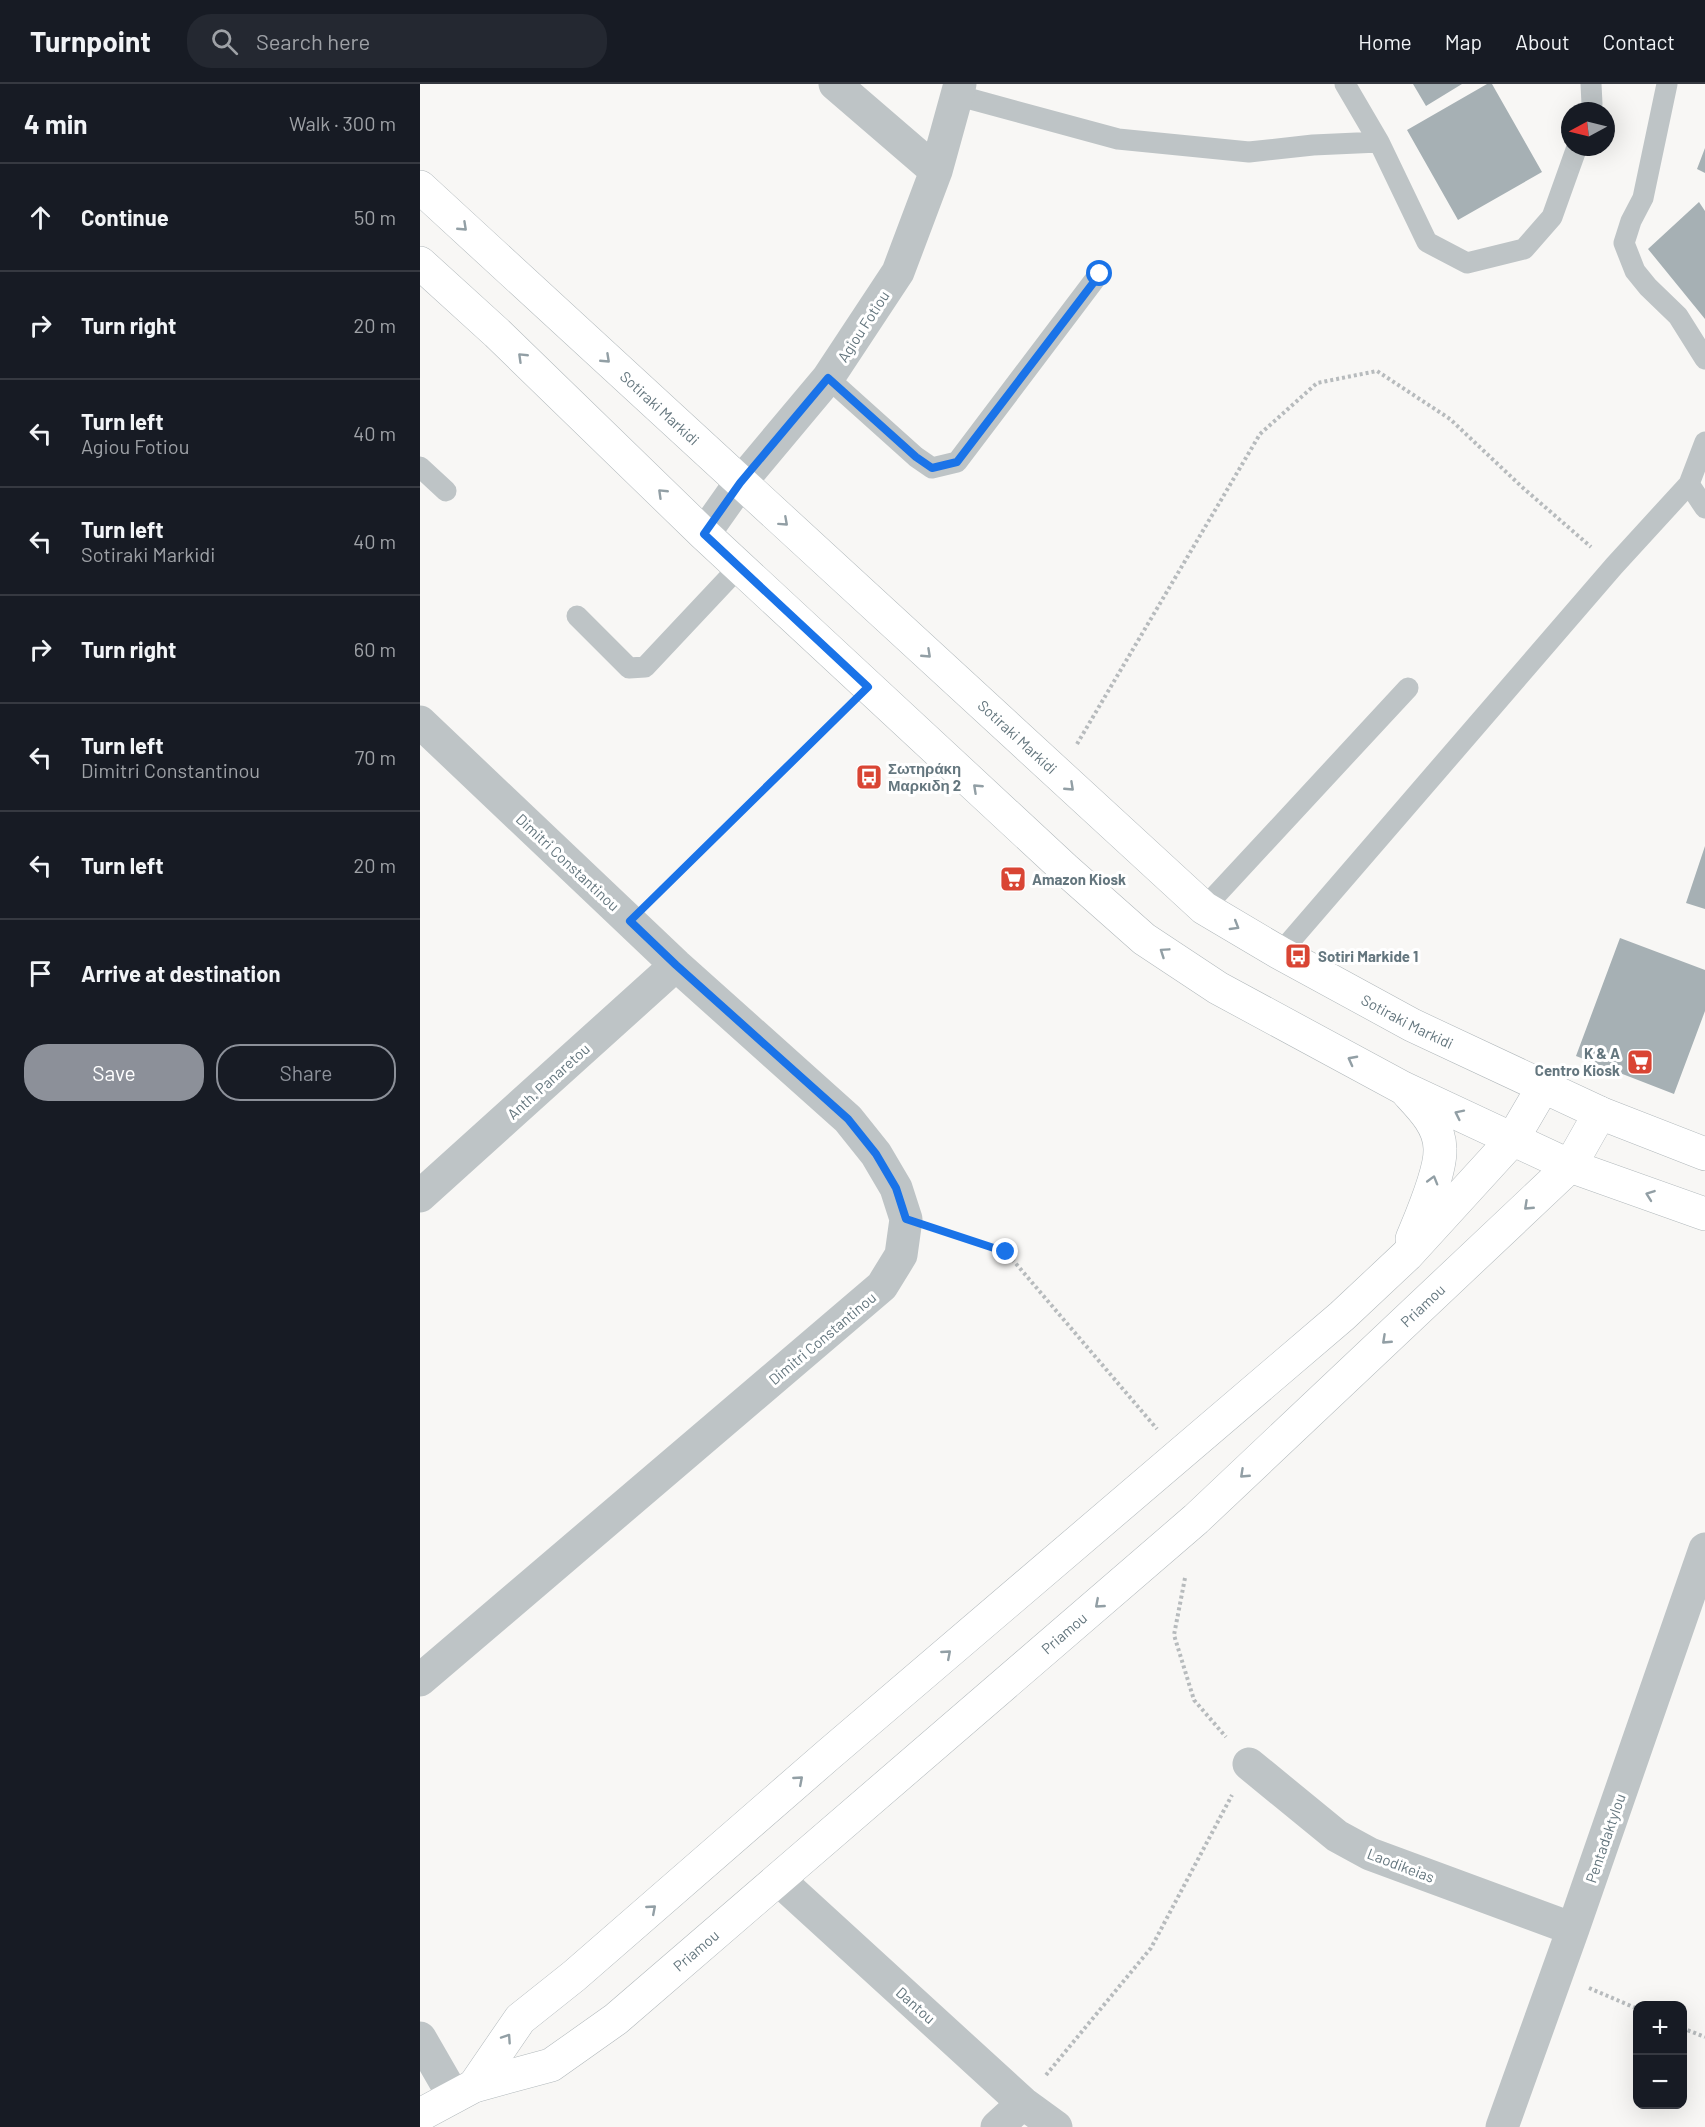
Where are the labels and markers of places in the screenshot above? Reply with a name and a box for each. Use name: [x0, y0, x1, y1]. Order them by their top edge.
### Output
place label: Σωτηράκη Μαρκιδη 2: [888, 759, 961, 794]
bus stop icon: Σωτηράκη Μαρκιδη 2: [854, 762, 884, 792]
supermarket icon: Amazon Kiosk: [998, 864, 1028, 894]
place label: Amazon Kiosk: [1032, 870, 1126, 888]
bus stop icon: Sotiri Markide 1: [1283, 941, 1313, 971]
place label: Sotiri Markide 1: [1318, 947, 1418, 965]
place label: K & A Centro Kiosk: [1535, 1044, 1620, 1079]
supermarket icon: K & A Centro Kiosk: [1625, 1047, 1655, 1077]

